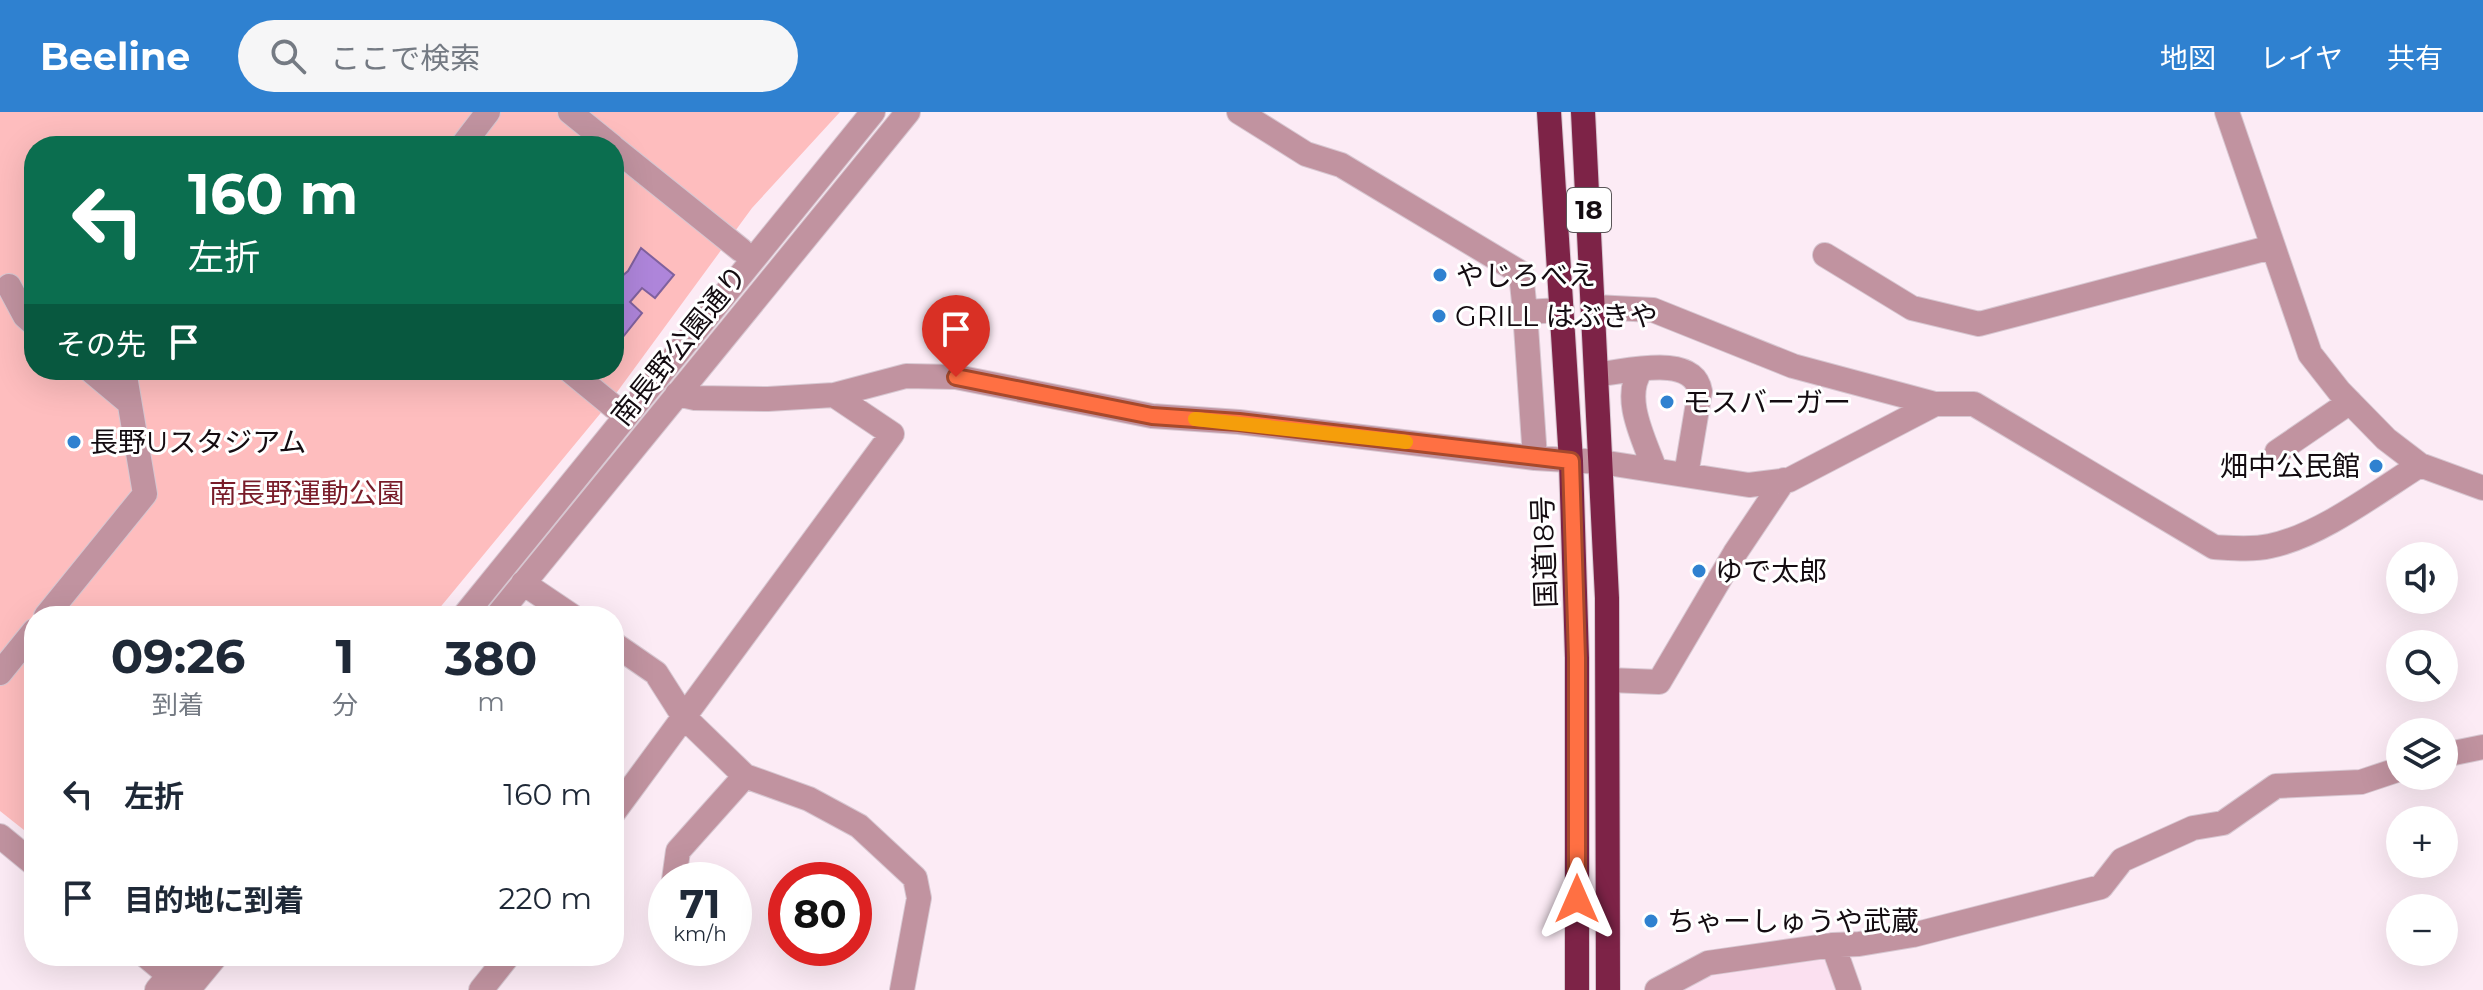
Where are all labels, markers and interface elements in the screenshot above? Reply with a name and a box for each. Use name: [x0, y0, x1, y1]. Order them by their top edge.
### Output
search box: [238, 20, 798, 92]
text: Beeline: [40, 33, 190, 80]
icon: search: [266, 34, 310, 78]
text: ここで検索: [330, 40, 480, 77]
text: 地図: [2160, 41, 2216, 75]
text: レイヤ: [2260, 41, 2343, 75]
text: 共有: [2387, 41, 2443, 75]
text: 160 m: [188, 160, 358, 228]
icon: left: [56, 168, 160, 272]
road number: 18: [1567, 188, 1611, 232]
text: 左折: [188, 235, 260, 279]
street label: 南長野公園通り: [604, 258, 754, 432]
place label: やじろべえ: [1456, 258, 1596, 292]
marker: やじろべえ: [1431, 266, 1449, 284]
pin: [922, 295, 990, 377]
place label: GRILL はぶきや: [1455, 299, 1658, 333]
icon: arrive: [934, 307, 978, 351]
marker: GRILL はぶきや: [1430, 307, 1448, 325]
icon: arrive: [162, 320, 206, 364]
text: その先: [56, 326, 146, 363]
place label: モスバーガー: [1683, 385, 1851, 419]
marker: モスバーガー: [1658, 393, 1676, 411]
place label: 長野Uスタジアム: [90, 425, 306, 459]
marker: 長野Uスタジアム: [65, 433, 83, 451]
place label: 畑中公民館: [2220, 449, 2360, 483]
marker: 畑中公民館: [2367, 457, 2385, 475]
park label: 南長野運動公園: [209, 476, 405, 510]
street label: 国道18号: [1525, 495, 1563, 609]
map controls: [2386, 542, 2458, 966]
button: sound: [2386, 542, 2458, 614]
place label: ゆで太郎: [1715, 554, 1827, 588]
marker: ゆで太郎: [1690, 562, 1708, 580]
text: 09:26: [111, 627, 245, 685]
text: 1: [336, 627, 354, 685]
text: 380: [445, 629, 537, 687]
button: search: [2386, 630, 2458, 702]
text: m: [477, 686, 505, 718]
text: 到着: [152, 689, 204, 721]
text: 分: [332, 689, 358, 721]
button: layers: [2386, 718, 2458, 790]
icon: left: [56, 772, 100, 816]
text: 160 m: [503, 776, 592, 813]
text: 左折: [124, 778, 184, 815]
button: +: [2386, 806, 2458, 878]
position arrow: [1535, 857, 1619, 941]
speed limit sign: 80: [768, 862, 872, 966]
icon: arrive: [56, 876, 100, 920]
text: 71: [680, 879, 720, 928]
text: 220 m: [498, 880, 592, 917]
text: 目的地に到着: [124, 882, 304, 919]
button: −: [2386, 894, 2458, 966]
place label: ちゃーしゅうや武蔵: [1667, 904, 1919, 938]
marker: ちゃーしゅうや武蔵: [1642, 912, 1660, 930]
text: km/h: [673, 922, 727, 946]

